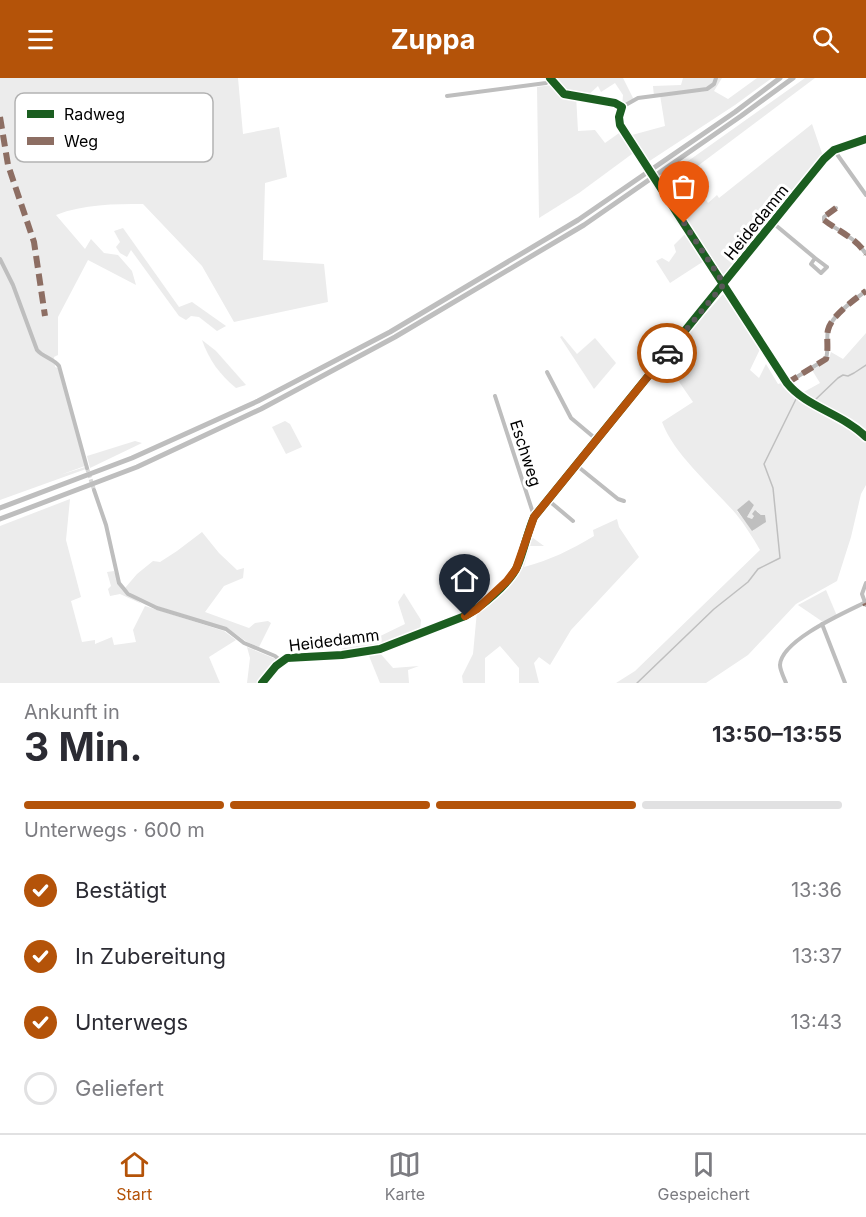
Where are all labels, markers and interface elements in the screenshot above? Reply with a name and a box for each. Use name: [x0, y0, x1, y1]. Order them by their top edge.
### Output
icon: menu: [24, 23, 57, 56]
text: Zuppa: [391, 23, 475, 56]
icon: search: [809, 23, 842, 56]
legend: [15, 93, 213, 162]
text: Radweg: [64, 104, 125, 124]
text: Weg: [64, 131, 98, 151]
pin: [658, 161, 709, 223]
icon: bag: [667, 170, 700, 203]
street label: Heidedamm: [720, 180, 792, 264]
courier: [637, 323, 697, 383]
icon: car: [651, 337, 684, 370]
street label: Eschweg: [506, 417, 546, 489]
pin: [439, 554, 490, 616]
icon: home: [448, 563, 481, 596]
street label: Heidedamm: [288, 625, 380, 655]
text: Ankunft in: [24, 700, 120, 724]
text: 13:50–13:55: [712, 721, 842, 747]
text: 3 Min.: [24, 723, 143, 770]
text: Unterwegs · 600 m: [24, 818, 205, 842]
icon: check: [24, 874, 57, 907]
text: Bestätigt: [75, 877, 167, 903]
text: 13:36: [791, 878, 842, 902]
icon: check: [24, 940, 57, 973]
text: In Zubereitung: [75, 943, 226, 969]
text: 13:37: [792, 944, 842, 968]
icon: check: [24, 1006, 57, 1039]
text: Unterwegs: [75, 1009, 188, 1035]
text: 13:43: [790, 1010, 842, 1034]
text: Geliefert: [75, 1075, 164, 1101]
tab: Start: [116, 1148, 152, 1204]
tab: Karte: [385, 1148, 425, 1204]
tab: Gespeichert: [658, 1148, 750, 1204]

